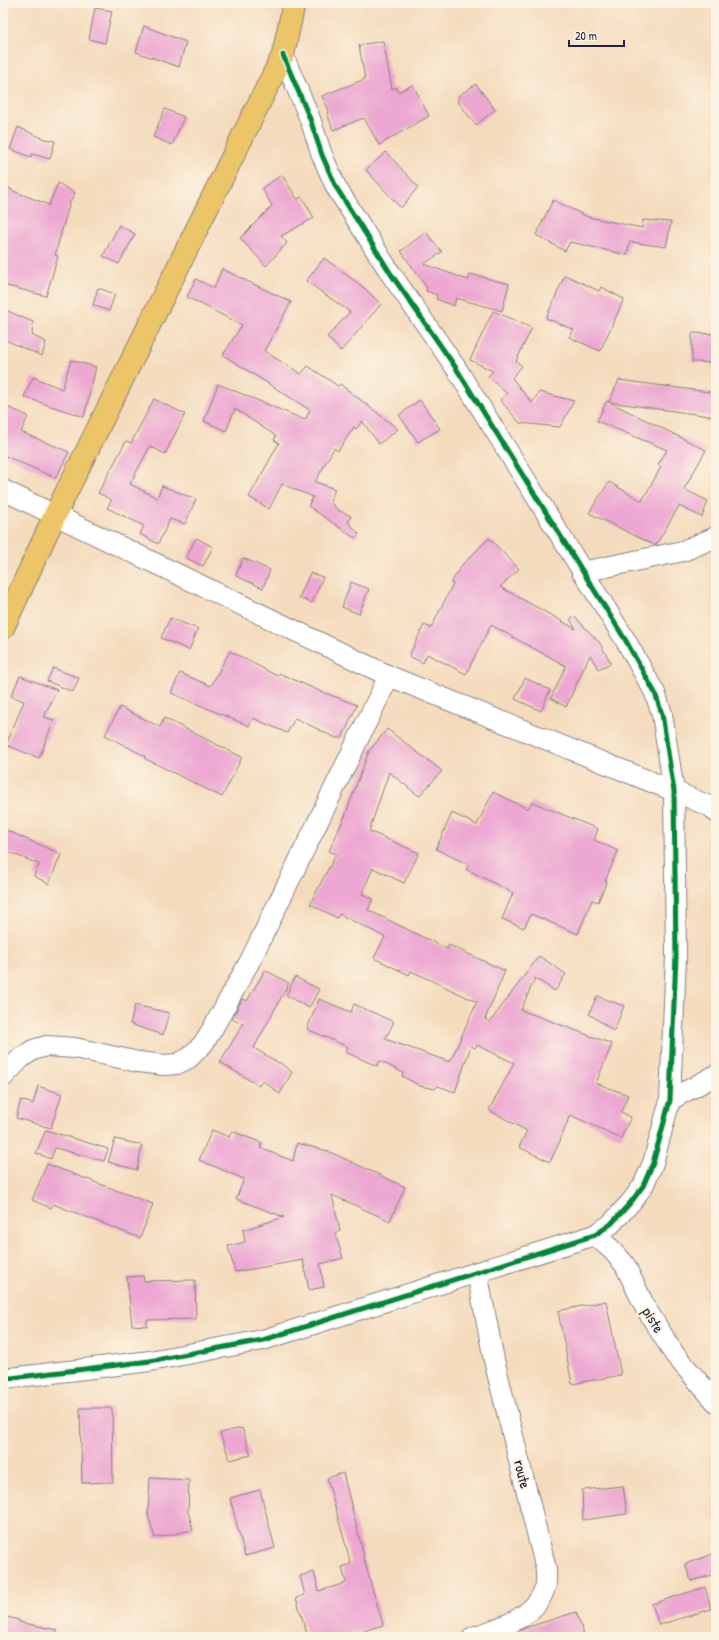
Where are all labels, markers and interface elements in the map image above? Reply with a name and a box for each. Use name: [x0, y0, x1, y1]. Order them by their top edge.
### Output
scale bar: [569, 22, 624, 48]
text: 20 m: [575, 27, 597, 44]
street label: piste: [638, 1303, 669, 1337]
street label: route: [509, 1457, 536, 1490]

